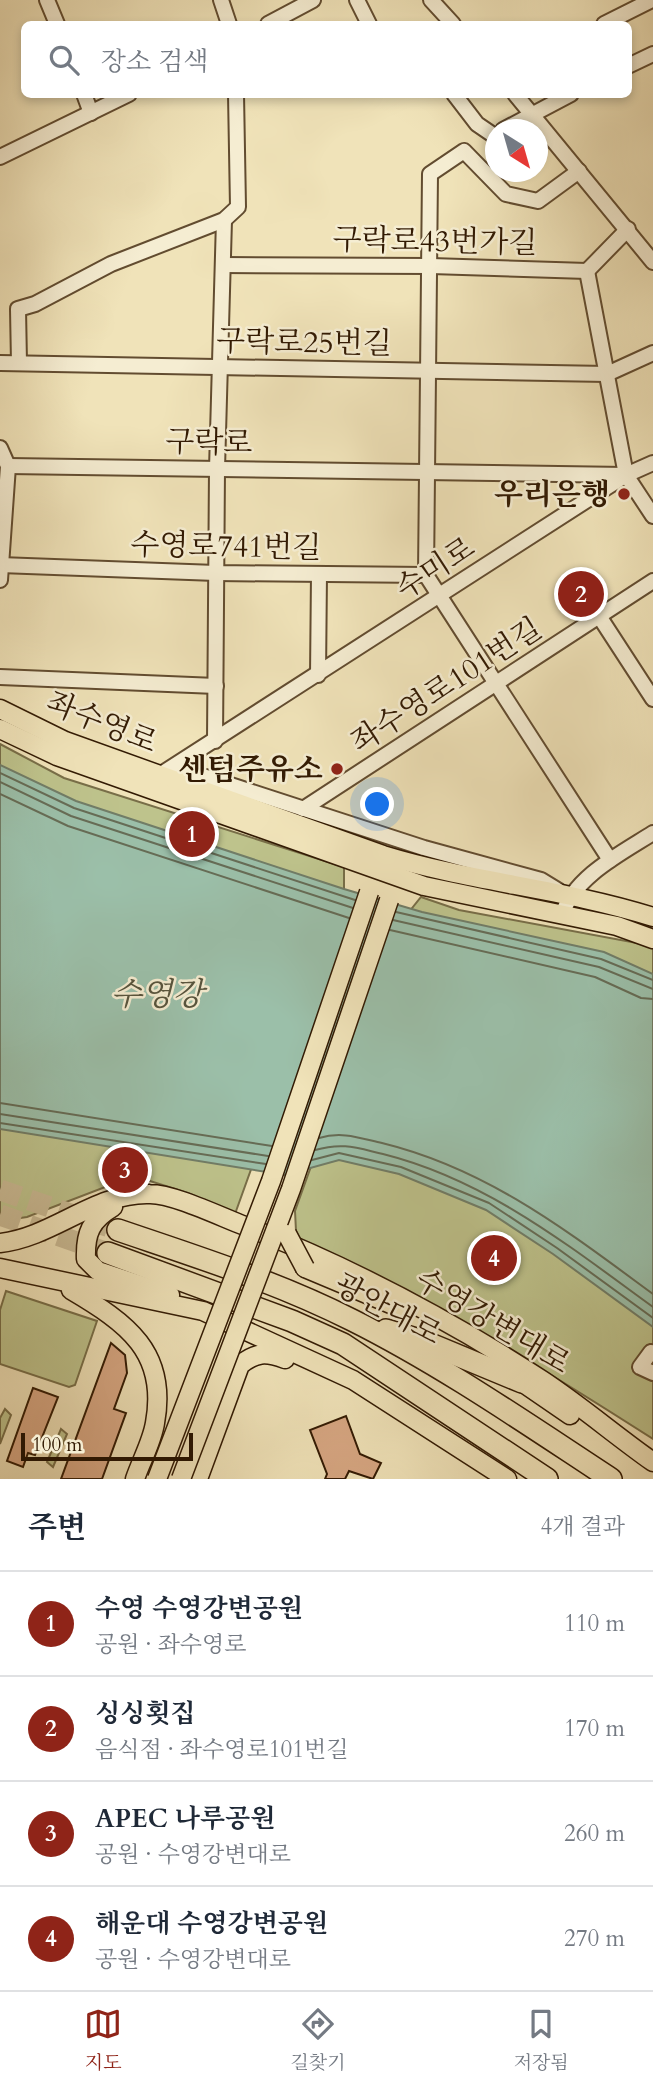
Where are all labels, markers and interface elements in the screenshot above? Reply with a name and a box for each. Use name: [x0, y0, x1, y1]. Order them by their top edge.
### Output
search box: [21, 21, 632, 98]
icon: search: [45, 41, 83, 79]
text: 장소 검색: [101, 44, 208, 79]
north arrow: [485, 119, 548, 182]
street label: 구락로43번가길: [332, 219, 538, 264]
street label: 구락로25번길: [216, 320, 392, 365]
street label: 구락로: [165, 421, 253, 464]
place label: 우리은행: [494, 474, 610, 515]
marker: 우리은행: [616, 486, 632, 502]
street label: 수영로741번길: [130, 524, 322, 569]
street label: 수미로: [388, 528, 483, 609]
pin: 2: [558, 568, 604, 620]
street label: 좌수영로101번길: [343, 608, 550, 763]
street label: 좌수영로: [40, 682, 163, 763]
place label: 센텀주유소: [178, 749, 323, 790]
marker: 센텀주유소: [329, 761, 345, 777]
your location: [360, 787, 394, 821]
pin: 1: [169, 808, 215, 860]
water label: 수영강: [111, 973, 207, 1017]
pin: 3: [102, 1144, 148, 1196]
pin: 4: [471, 1232, 517, 1284]
street label: 수영강변대로: [408, 1259, 578, 1384]
street label: 광안대로: [327, 1264, 449, 1355]
scale bar: [21, 1430, 192, 1462]
text: 100 m: [32, 1432, 82, 1458]
text: 주변: [28, 1507, 86, 1548]
text: 4개 결과: [540, 1511, 625, 1542]
text: 수영 수영강변공원: [95, 1591, 303, 1626]
text: 1: [45, 1608, 57, 1639]
text: 110 m: [564, 1608, 625, 1639]
text: 공원 · 좌수영로: [95, 1629, 247, 1660]
text: 싱싱횟집: [95, 1696, 195, 1731]
text: 2: [45, 1713, 57, 1744]
text: 170 m: [564, 1713, 625, 1744]
text: 음식점 · 좌수영로101번길: [95, 1734, 349, 1765]
text: APEC 나루공원: [95, 1801, 275, 1836]
text: 3: [45, 1818, 57, 1849]
text: 260 m: [564, 1818, 625, 1849]
text: 공원 · 수영강변대로: [95, 1839, 291, 1870]
text: 해운대 수영강변공원: [95, 1906, 328, 1941]
text: 4: [45, 1923, 57, 1954]
text: 270 m: [564, 1923, 625, 1954]
text: 공원 · 수영강변대로: [95, 1944, 291, 1975]
tab: 지도: [84, 2005, 122, 2076]
tab: 길찾기: [290, 2005, 345, 2076]
tab: 저장됨: [514, 2005, 569, 2076]

